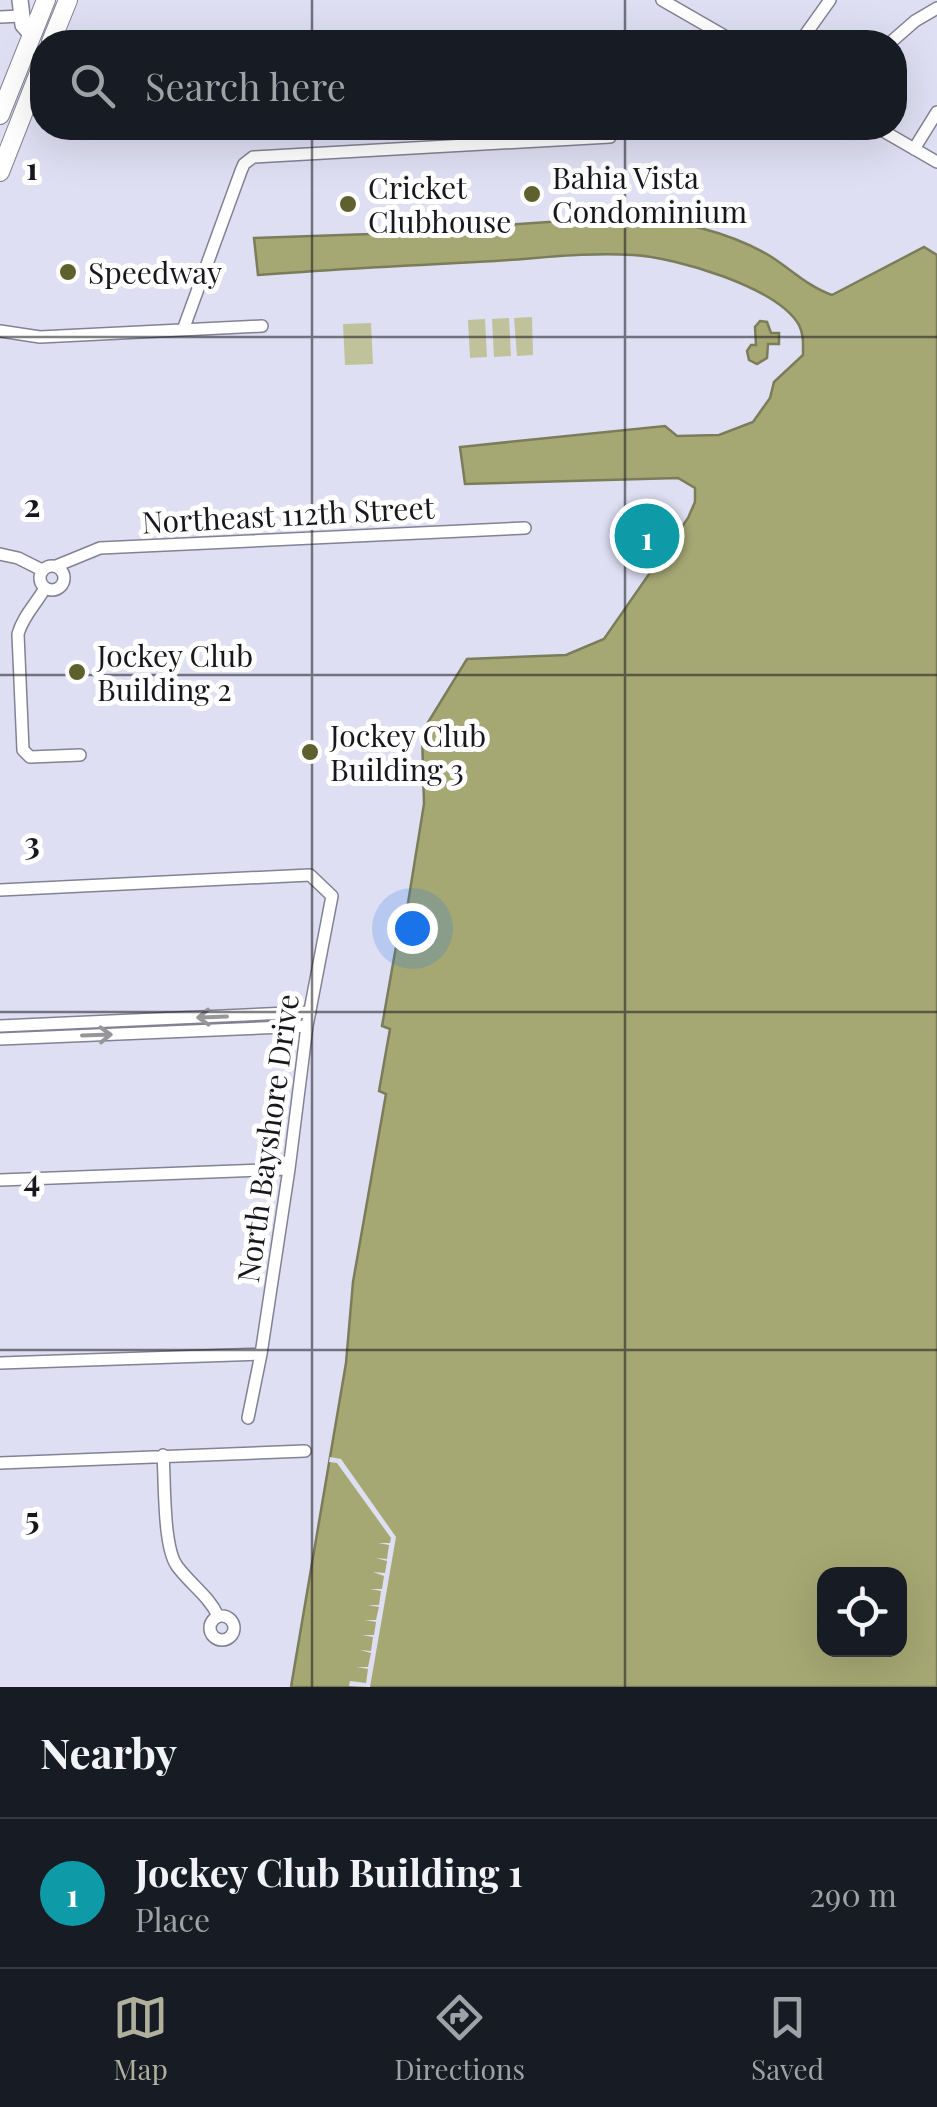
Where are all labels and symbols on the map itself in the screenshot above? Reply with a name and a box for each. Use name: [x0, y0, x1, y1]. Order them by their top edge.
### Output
text: 1: [26, 145, 38, 188]
place label: Bahia Vista Condominium: [552, 157, 747, 231]
place label: Cricket Clubhouse: [368, 167, 511, 241]
marker: Bahia Vista Condominium: [521, 183, 543, 205]
marker: Cricket Clubhouse: [337, 193, 359, 215]
place label: Speedway: [88, 252, 222, 292]
marker: Speedway: [57, 261, 79, 283]
text: 2: [24, 482, 40, 525]
street label: Northeast 112th Street: [141, 486, 436, 542]
pin: 1: [614, 498, 680, 574]
place label: Jockey Club Building 2: [96, 635, 253, 709]
marker: Jockey Club Building 2: [66, 661, 88, 683]
place label: Jockey Club Building 3: [329, 715, 486, 789]
marker: Jockey Club Building 3: [299, 741, 321, 763]
text: 3: [24, 820, 40, 863]
your location: [387, 903, 438, 954]
street label: North Bayshore Drive: [227, 991, 307, 1285]
one-way arrow: [197, 1007, 229, 1026]
one-way arrow: [81, 1025, 113, 1044]
text: 4: [24, 1157, 40, 1200]
text: 5: [25, 1495, 39, 1538]

